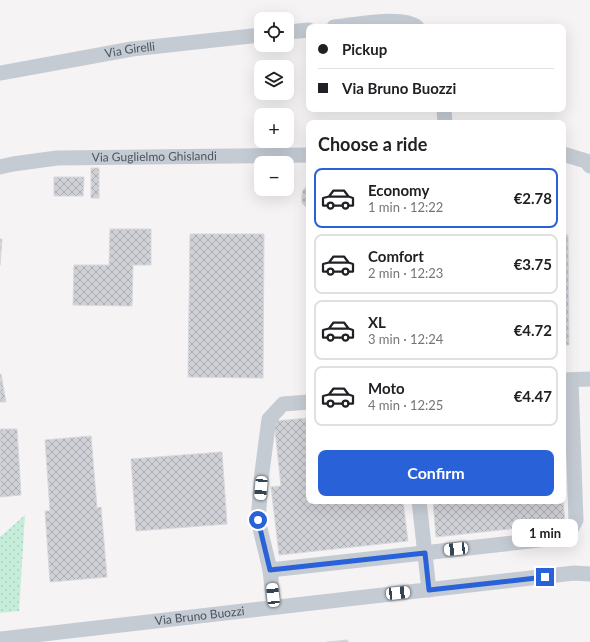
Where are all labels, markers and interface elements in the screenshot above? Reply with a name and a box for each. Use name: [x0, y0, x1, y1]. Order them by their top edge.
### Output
map controls: [254, 12, 294, 196]
button: locate: [254, 12, 294, 52]
street label: Via Girelli: [103, 39, 156, 61]
text: Pickup: [342, 40, 387, 58]
button: layers: [254, 60, 294, 100]
text: Via Bruno Buozzi: [342, 79, 456, 97]
button: +: [254, 108, 294, 148]
text: Choose a ride: [318, 133, 427, 155]
street label: Via Guglielmo Ghislandi: [92, 148, 217, 165]
button: −: [254, 156, 294, 196]
icon: car: [320, 180, 356, 216]
text: Economy: [368, 181, 429, 199]
text: €2.78: [514, 189, 552, 207]
text: 1 min · 12:22: [368, 199, 443, 215]
icon: car: [320, 246, 356, 282]
text: Comfort: [368, 247, 424, 265]
text: €3.75: [514, 255, 552, 273]
text: 2 min · 12:23: [368, 265, 443, 281]
icon: car: [320, 312, 356, 348]
text: XL: [368, 313, 386, 331]
text: €4.72: [514, 321, 552, 339]
text: 3 min · 12:24: [368, 331, 443, 347]
icon: car: [320, 378, 356, 414]
text: Moto: [368, 379, 405, 397]
text: €4.47: [514, 387, 552, 405]
text: 4 min · 12:25: [368, 397, 443, 413]
button: Confirm: [318, 450, 554, 496]
car: [254, 476, 268, 500]
route start: [249, 511, 267, 529]
callout: 1 min: [512, 519, 578, 547]
text: 1 min: [529, 525, 561, 541]
car: [443, 542, 469, 556]
route end: [536, 568, 554, 586]
car: [266, 582, 280, 608]
car: [385, 586, 411, 600]
street label: Via Bruno Buozzi: [154, 603, 245, 628]

